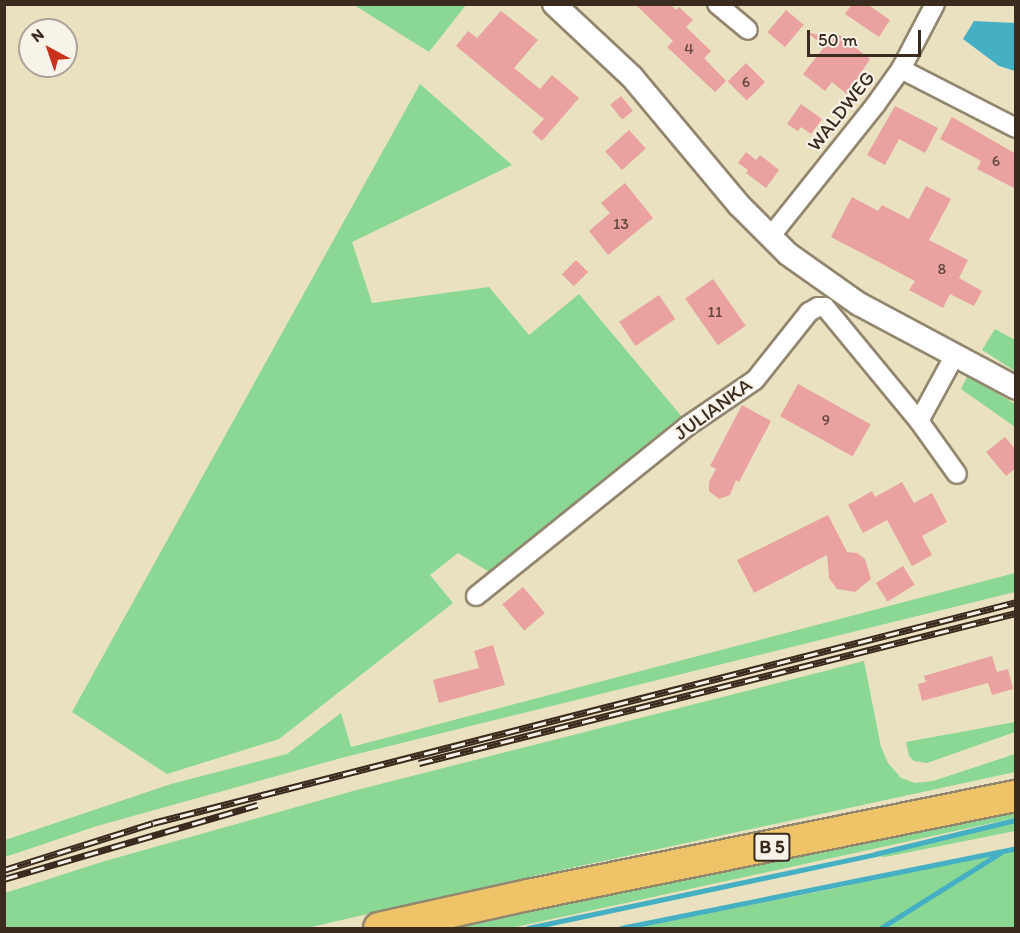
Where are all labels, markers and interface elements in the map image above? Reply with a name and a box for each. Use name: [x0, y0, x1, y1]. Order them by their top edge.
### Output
north arrow: [18, 18, 78, 78]
scale bar: [810, 18, 924, 56]
text: N: [27, 25, 48, 46]
text: 50 m: [818, 29, 858, 51]
house number: 4: [684, 39, 694, 59]
street label: WALDWEG: [802, 66, 880, 156]
house number: 6: [742, 72, 750, 92]
house number: 6: [992, 151, 1000, 171]
house number: 13: [613, 214, 629, 234]
house number: 8: [938, 259, 946, 279]
house number: 11: [708, 302, 722, 322]
street label: JULIANKA: [669, 373, 757, 445]
house number: 9: [822, 410, 830, 430]
road number: B 5: [752, 832, 792, 862]

